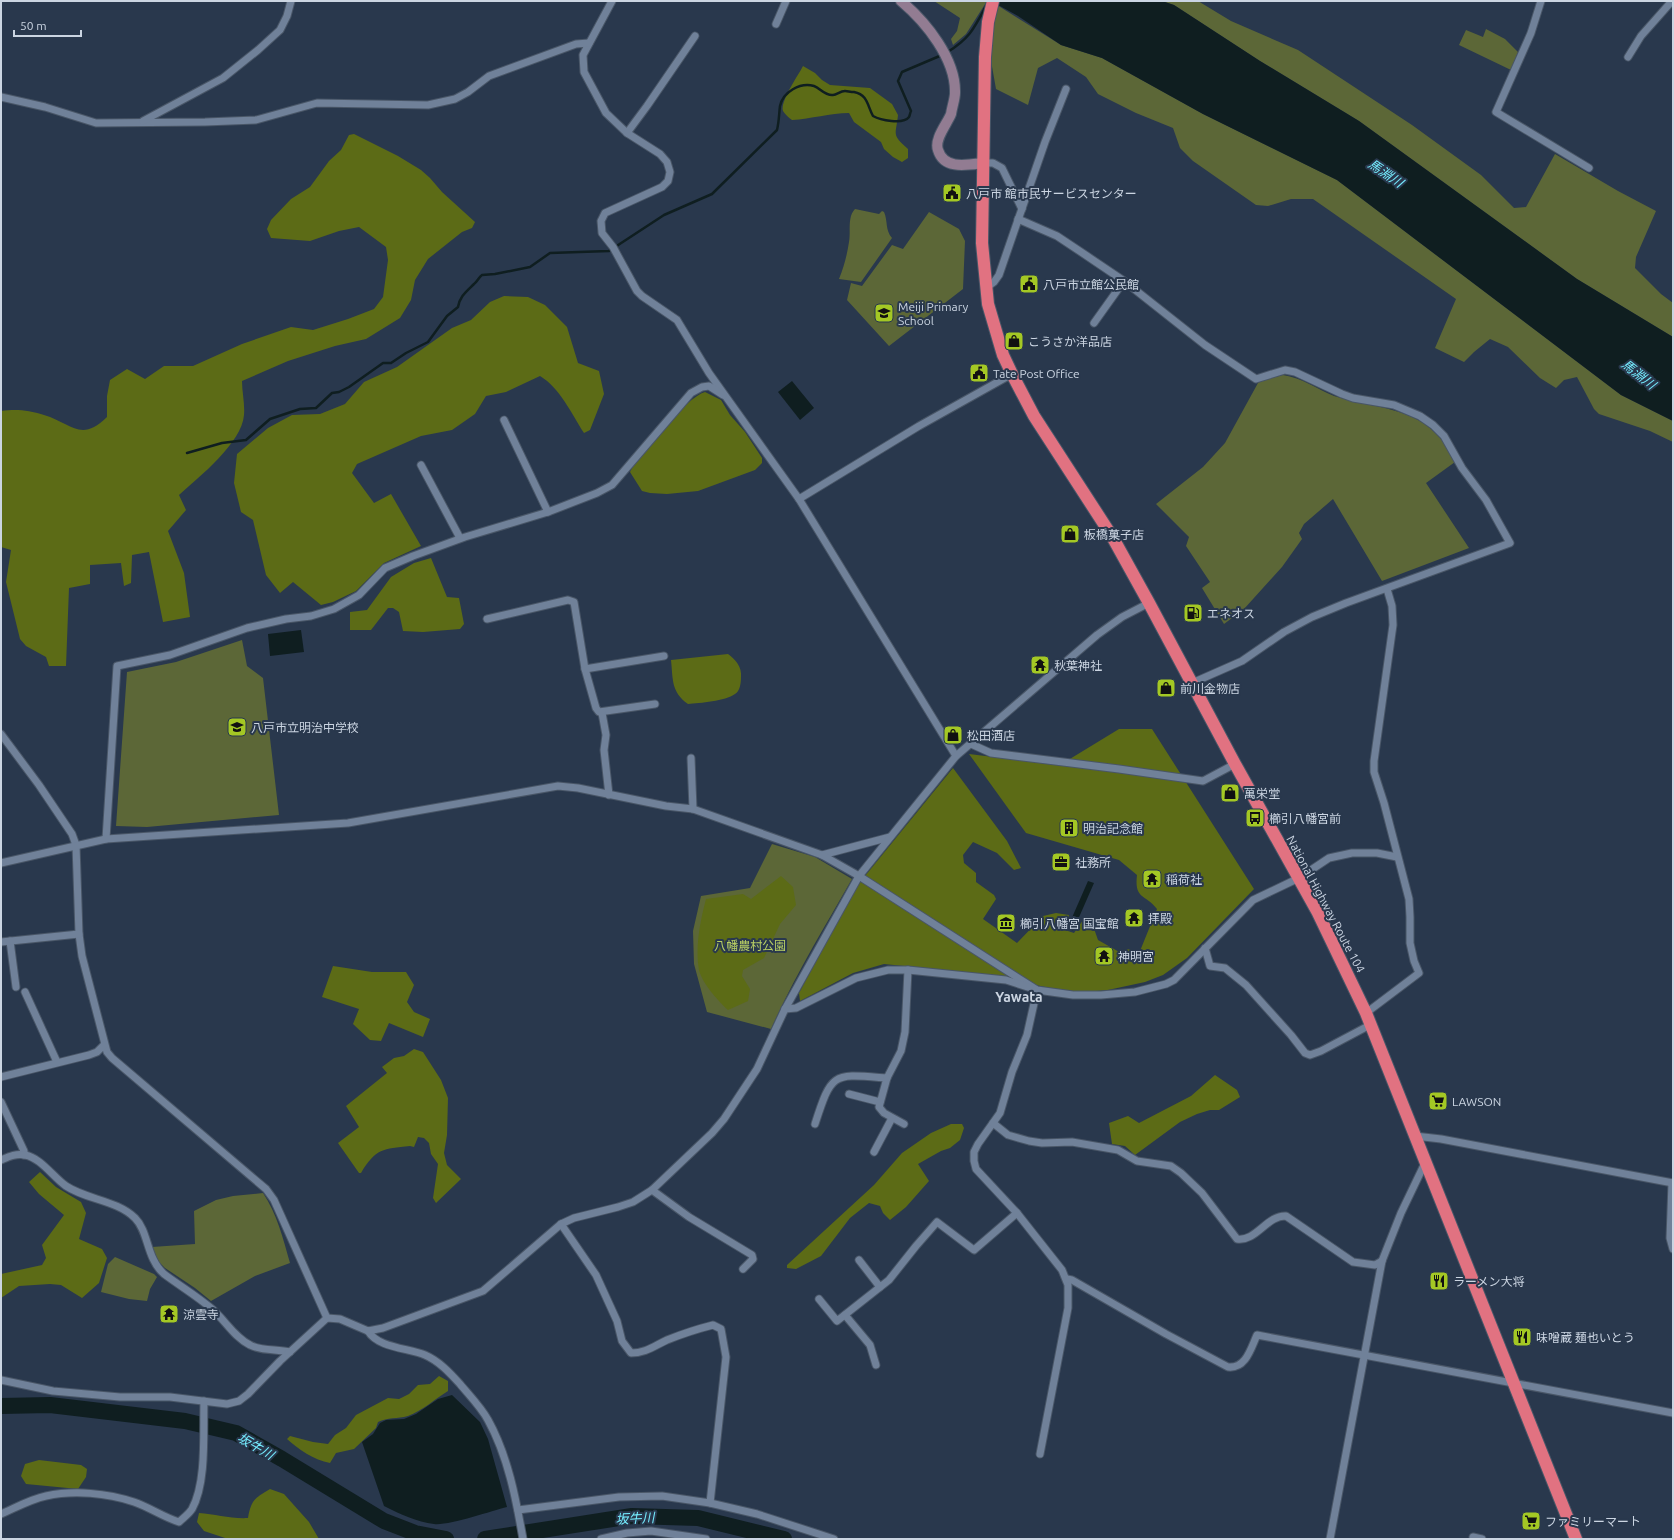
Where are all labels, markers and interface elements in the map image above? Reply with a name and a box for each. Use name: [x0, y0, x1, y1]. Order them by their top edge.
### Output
scale bar: [14, 12, 81, 38]
text: 50 m: [20, 19, 47, 32]
water label: 馬淵川: [1366, 156, 1408, 191]
public building icon: 八戸市 館市民サービスセンター: [941, 182, 963, 204]
place label: 八戸市 館市民サービスセンター: [966, 187, 1137, 200]
public building icon: 八戸市立館公民館: [1018, 273, 1040, 295]
place label: 八戸市立館公民館: [1043, 278, 1139, 291]
place label: Meiji Primary School: [898, 300, 969, 327]
school or university icon: Meiji Primary School: [873, 302, 895, 324]
shop icon: こうさか洋品店: [1003, 330, 1025, 352]
place label: こうさか洋品店: [1028, 335, 1112, 348]
water label: 馬淵川: [1619, 356, 1660, 393]
public building icon: Tate Post Office: [968, 362, 990, 384]
place label: Tate Post Office: [993, 367, 1080, 380]
shop icon: 板橋菓子店: [1059, 523, 1081, 545]
place label: 板橋菓子店: [1084, 528, 1144, 541]
fuel station icon: エネオス: [1182, 602, 1204, 624]
place label: エネオス: [1207, 607, 1255, 620]
temple icon: 秋葉神社: [1029, 654, 1051, 676]
place label: 秋葉神社: [1054, 659, 1102, 672]
shop icon: 前川金物店: [1155, 677, 1177, 699]
place label: 前川金物店: [1180, 682, 1240, 695]
school or university icon: 八戸市立明治中学校: [226, 716, 248, 738]
place label: 八戸市立明治中学校: [251, 721, 359, 734]
shop icon: 松田酒店: [942, 724, 964, 746]
place label: 松田酒店: [967, 729, 1015, 742]
shop icon: 萬栄堂: [1219, 782, 1241, 804]
place label: 萬栄堂: [1244, 787, 1280, 800]
bus stop icon: 櫛引八幡宮前: [1244, 807, 1266, 829]
place label: 櫛引八幡宮前: [1269, 812, 1341, 825]
building icon: 明治記念館: [1058, 817, 1080, 839]
place label: 明治記念館: [1083, 822, 1143, 835]
street label: National Highway Route 104: [1284, 833, 1368, 975]
office icon: 社務所: [1050, 851, 1072, 873]
place label: 社務所: [1075, 856, 1111, 869]
temple icon: 稲荷社: [1141, 868, 1163, 890]
place label: 稲荷社: [1166, 873, 1202, 886]
temple icon: 拝殿: [1123, 907, 1145, 929]
museum icon: 櫛引八幡宮 国宝館: [995, 912, 1017, 934]
place label: 拝殿: [1148, 912, 1172, 925]
place label: 櫛引八幡宮 国宝館: [1020, 917, 1119, 930]
park label: 八幡農村公園: [714, 939, 786, 952]
temple icon: 神明宮: [1093, 945, 1115, 967]
place label: 神明宮: [1118, 950, 1154, 963]
district label: Yawata: [995, 989, 1043, 1005]
supermarket icon: LAWSON: [1427, 1090, 1449, 1112]
place label: LAWSON: [1452, 1095, 1501, 1108]
restaurant icon: ラーメン大将: [1428, 1270, 1450, 1292]
place label: ラーメン大将: [1453, 1275, 1525, 1288]
temple icon: 涼雲寺: [158, 1303, 180, 1325]
place label: 涼雲寺: [183, 1308, 219, 1321]
restaurant icon: 味噌蔵 麺也いとう: [1511, 1326, 1533, 1348]
place label: 味噌蔵 麺也いとう: [1536, 1331, 1635, 1344]
water label: 坂牛川: [236, 1430, 278, 1463]
water label: 坂牛川: [615, 1510, 657, 1526]
supermarket icon: ファミリーマート: [1520, 1510, 1542, 1532]
place label: ファミリーマート: [1545, 1515, 1641, 1528]

